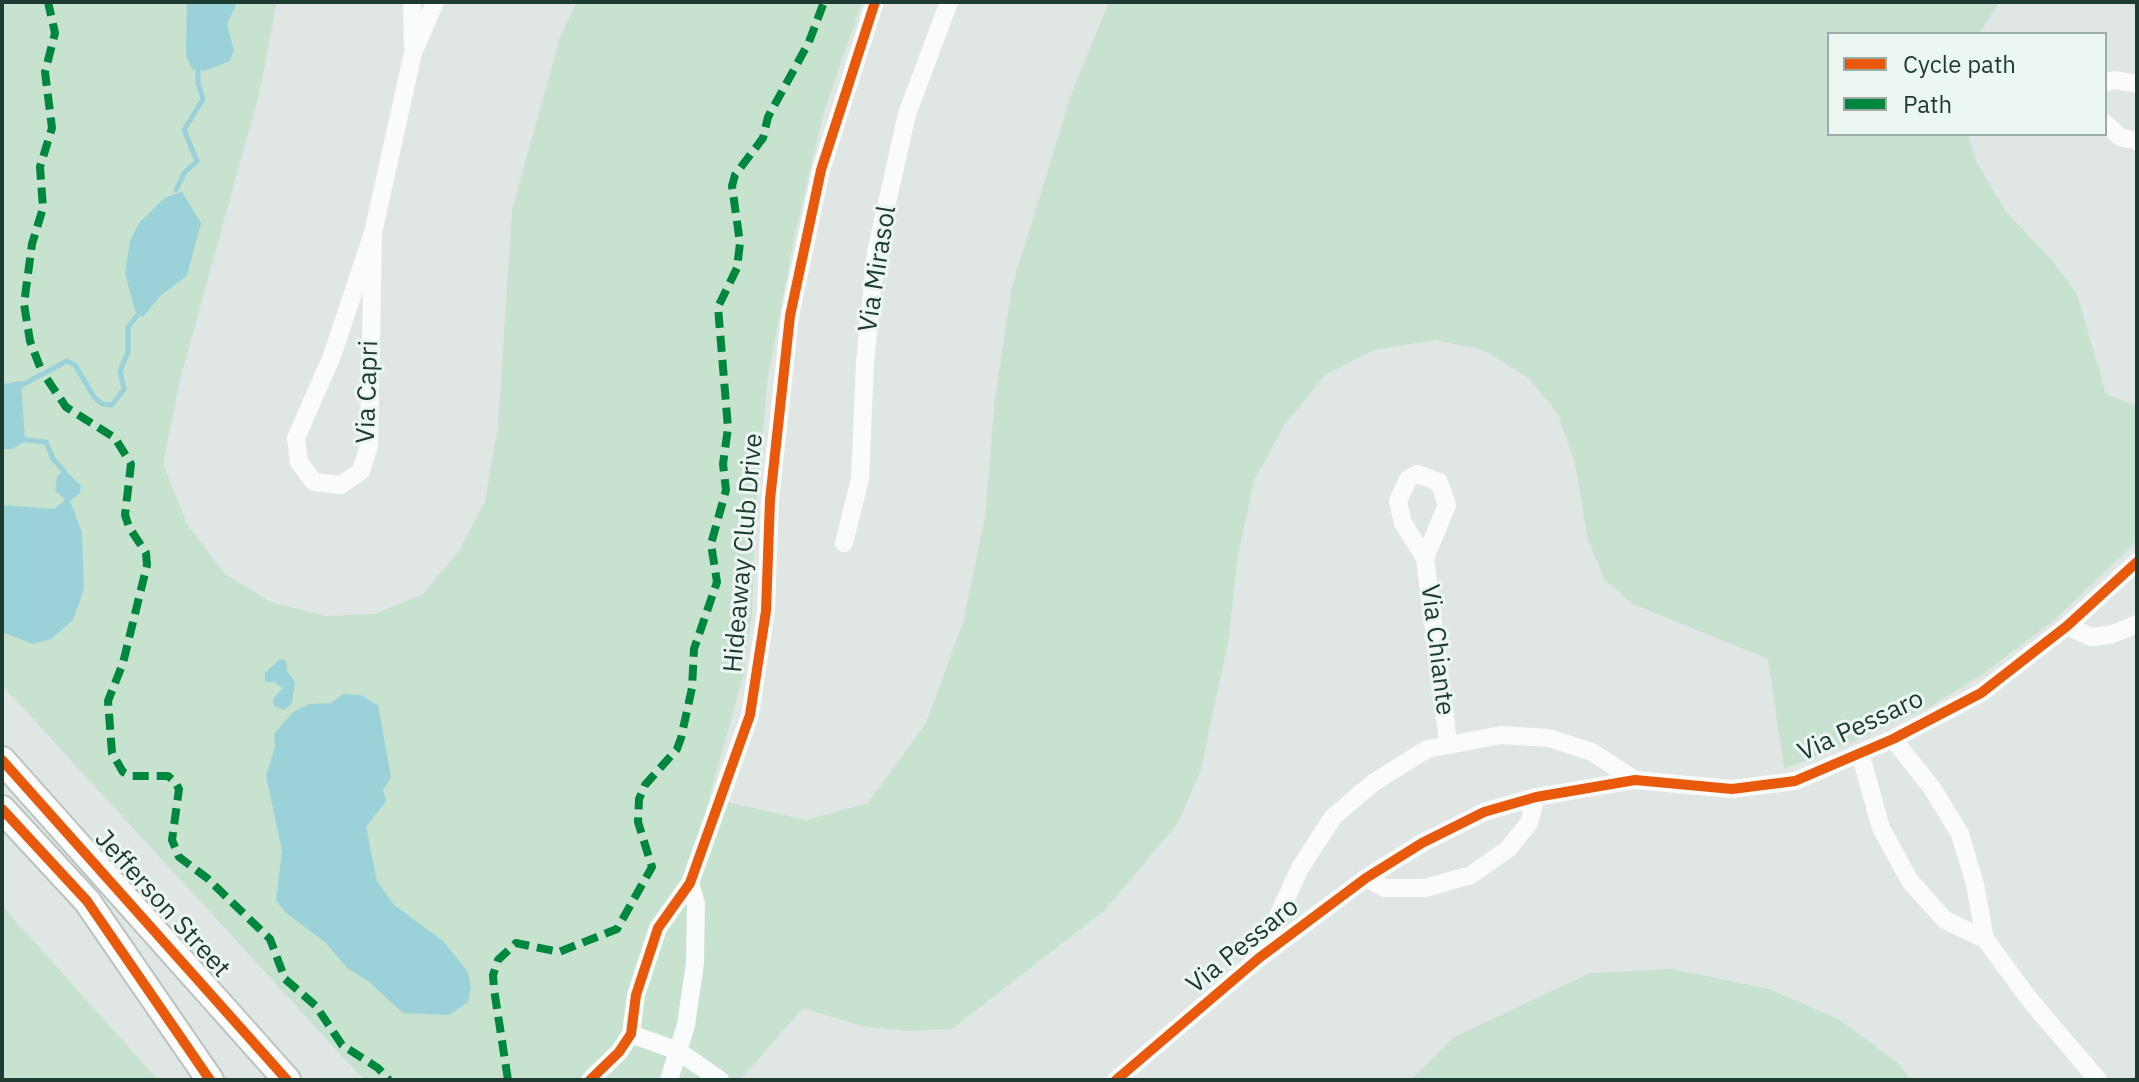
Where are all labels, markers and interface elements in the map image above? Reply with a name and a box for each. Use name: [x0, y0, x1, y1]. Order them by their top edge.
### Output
legend: [1827, 32, 2107, 136]
text: Cycle path: [1903, 48, 2016, 80]
text: Path: [1903, 88, 1952, 120]
street label: Via Mirasol: [853, 204, 903, 334]
street label: Via Capri: [351, 340, 385, 444]
street label: Hideaway Club Drive: [718, 432, 770, 674]
street label: Via Chiante: [1413, 583, 1461, 717]
street label: Via Pessaro: [1793, 683, 1929, 769]
street label: Jefferson Street: [88, 824, 236, 984]
street label: Via Pessaro: [1181, 891, 1305, 1001]

